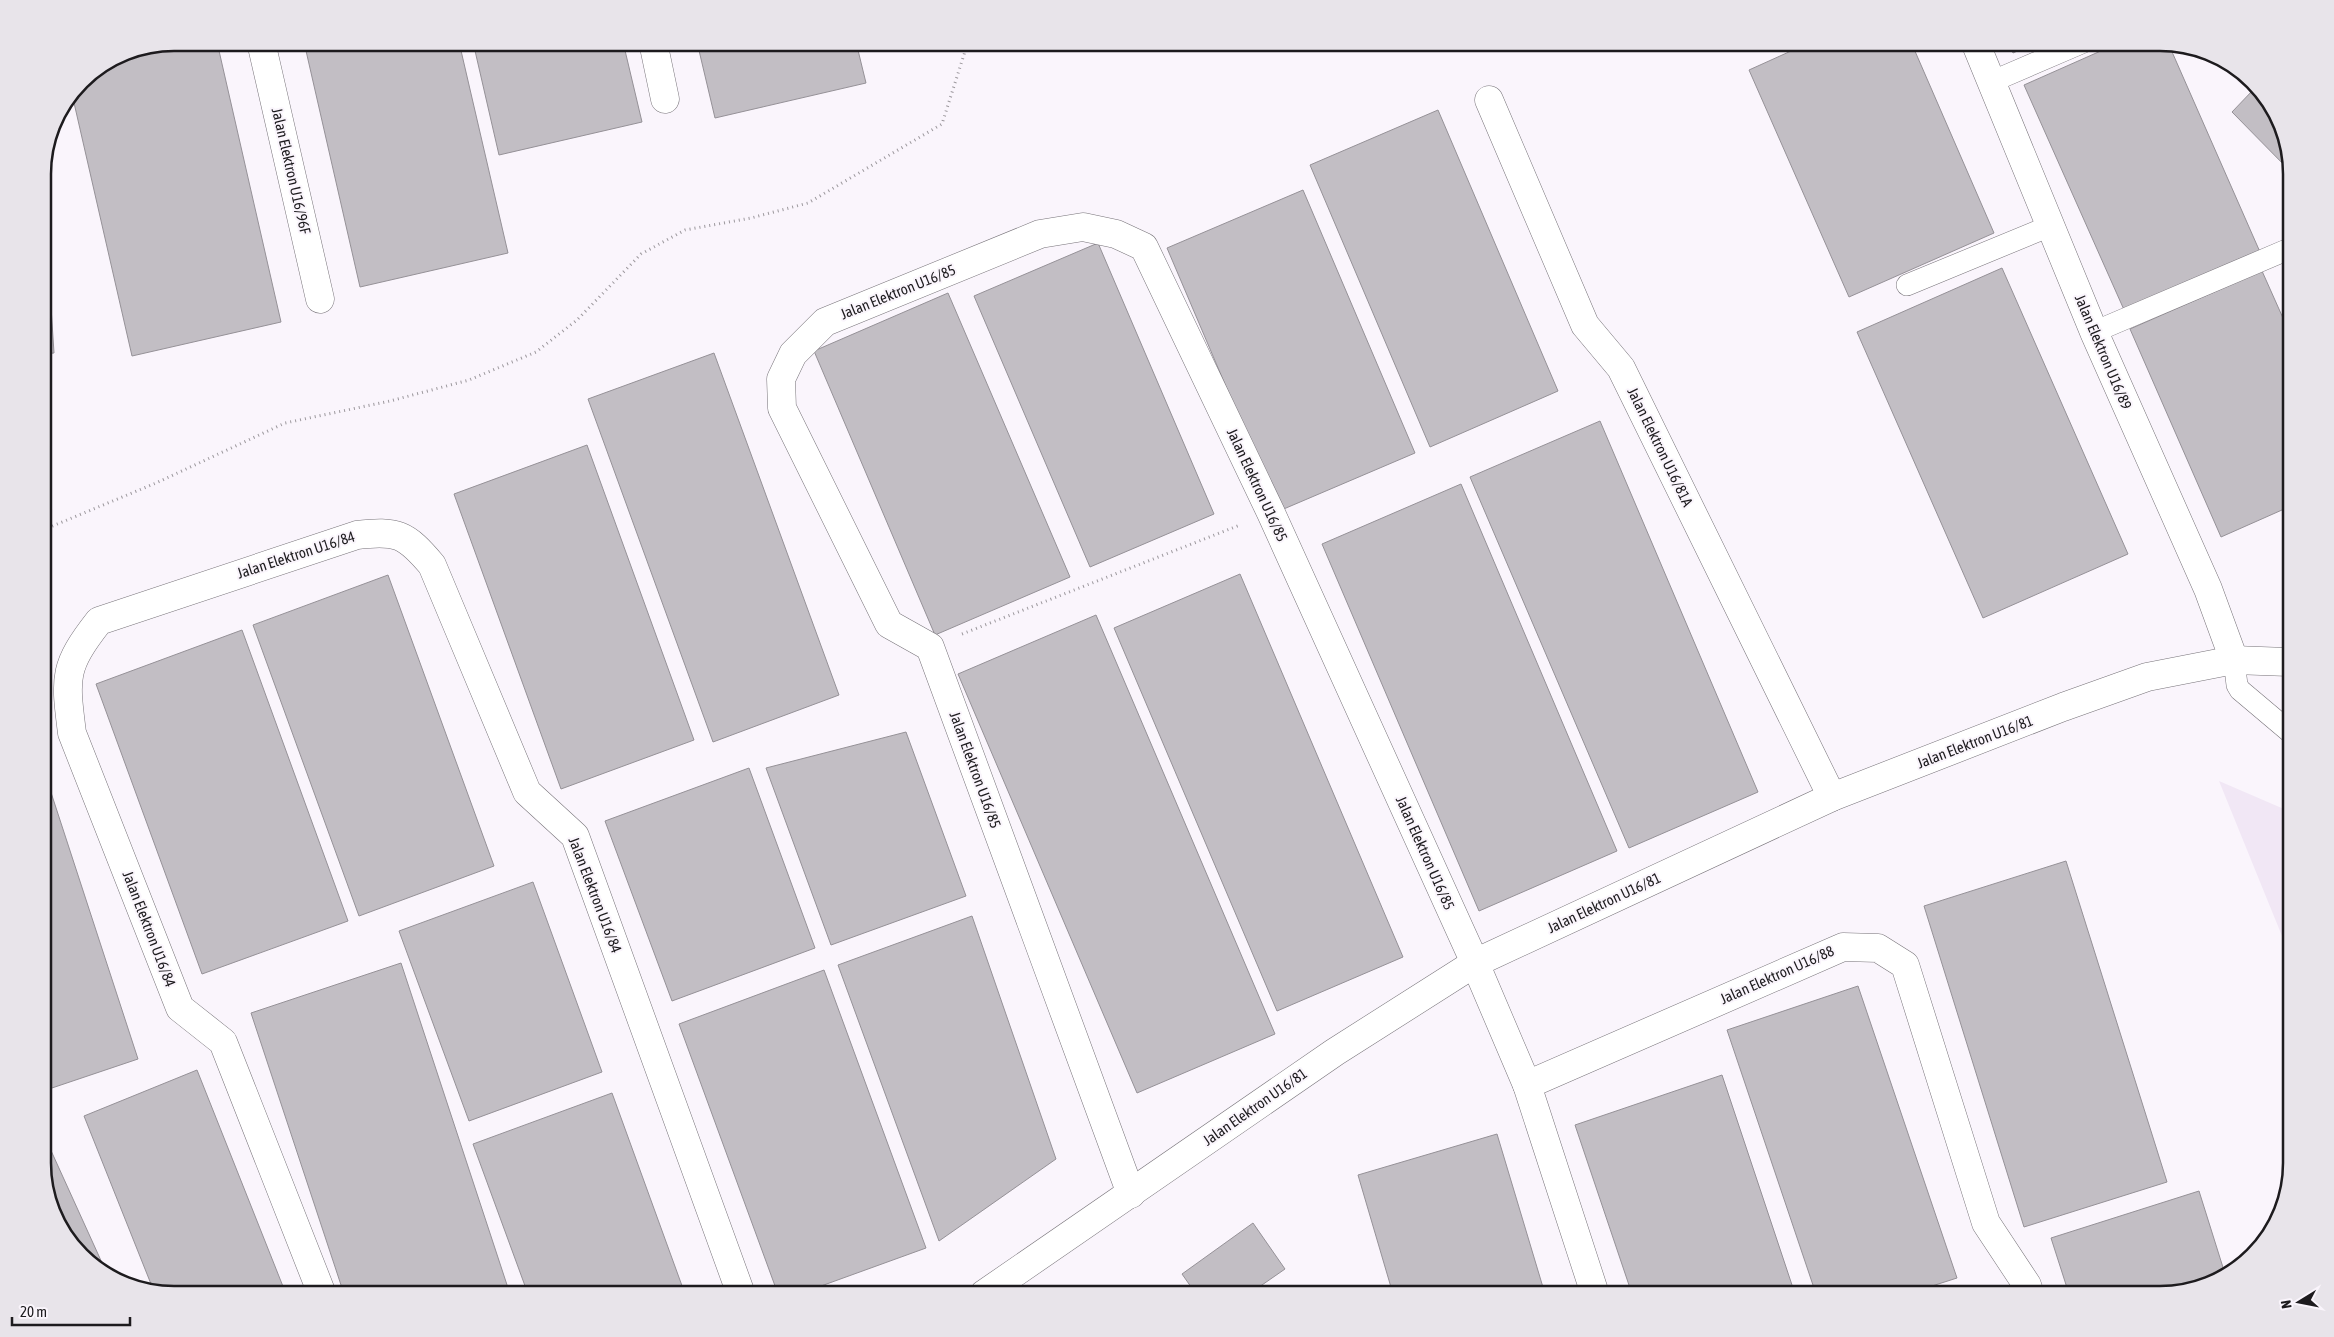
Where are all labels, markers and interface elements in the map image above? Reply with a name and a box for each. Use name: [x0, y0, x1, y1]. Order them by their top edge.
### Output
street label: Jalan Elektron U16/96F: [269, 106, 314, 236]
street label: Jalan Elektron U16/85: [838, 261, 958, 322]
street label: Jalan Elektron U16/89: [2072, 292, 2135, 412]
street label: Jalan Elektron U16/81A: [1624, 385, 1697, 510]
street label: Jalan Elektron U16/85: [1224, 425, 1291, 544]
street label: Jalan Elektron U16/84: [235, 527, 357, 582]
street label: Jalan Elektron U16/85: [946, 709, 1004, 830]
street label: Jalan Elektron U16/81: [1914, 712, 2035, 771]
street label: Jalan Elektron U16/85: [1393, 793, 1458, 912]
street label: Jalan Elektron U16/84: [566, 834, 625, 955]
street label: Jalan Elektron U16/84: [120, 868, 179, 989]
street label: Jalan Elektron U16/81: [1544, 869, 1663, 936]
street label: Jalan Elektron U16/88: [1717, 942, 1836, 1007]
street label: Jalan Elektron U16/81: [1199, 1064, 1310, 1149]
north arrow: [2274, 1277, 2324, 1327]
scale bar: [12, 1294, 130, 1326]
text: N: [2278, 1299, 2295, 1310]
text: 20 m: [20, 1303, 47, 1320]

